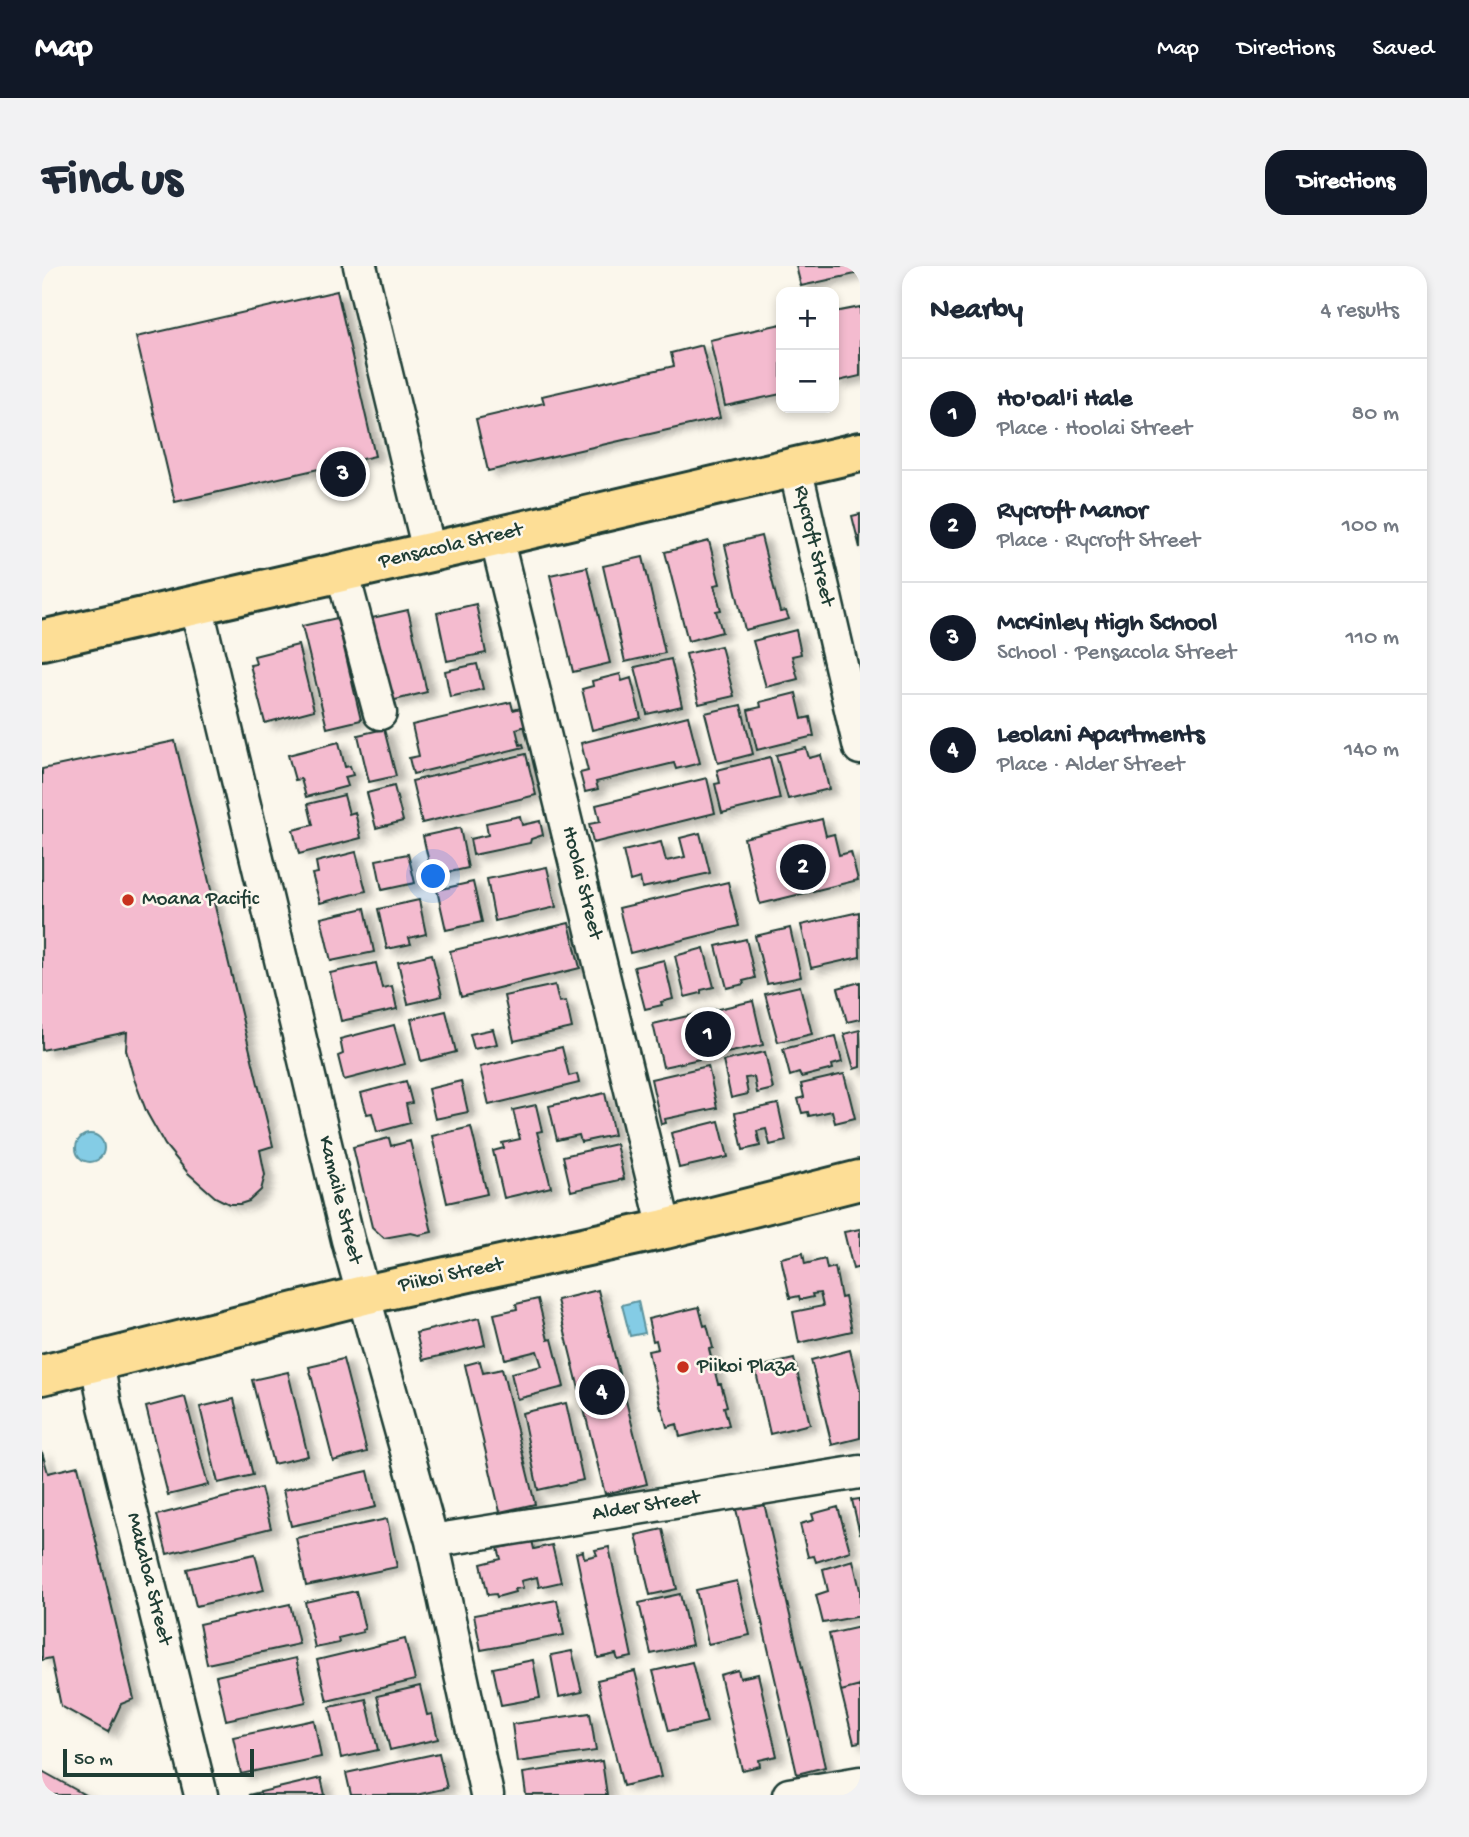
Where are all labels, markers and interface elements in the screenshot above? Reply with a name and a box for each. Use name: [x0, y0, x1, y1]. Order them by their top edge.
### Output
text: Map: [35, 30, 92, 68]
text: Map: [1157, 35, 1199, 64]
text: Directions: [1237, 35, 1335, 64]
text: Saved: [1373, 35, 1434, 64]
button: Directions: [1265, 150, 1427, 215]
text: Find us: [42, 153, 182, 211]
map controls: [776, 287, 839, 413]
button: +: [776, 287, 839, 350]
text: Nearby: [930, 294, 1023, 329]
text: 4 results: [1320, 298, 1399, 325]
button: −: [776, 350, 839, 413]
text: Ho'oal'i Hale: [997, 385, 1132, 416]
text: 1: [948, 401, 958, 428]
text: 80 m: [1352, 401, 1399, 428]
text: Place · Hoolai Street: [997, 416, 1192, 443]
pin: 3: [320, 448, 366, 500]
street label: Rycroft Street: [787, 483, 840, 611]
text: Rycroft Manor: [997, 497, 1147, 528]
text: 2: [947, 513, 959, 540]
text: 100 m: [1342, 513, 1399, 540]
street label: Pensacola Street: [376, 518, 528, 576]
text: Place · Rycroft Street: [997, 528, 1200, 555]
text: McKinley High School: [997, 609, 1217, 640]
text: 3: [947, 625, 959, 652]
text: 110 m: [1346, 625, 1399, 652]
text: School · Pensacola Street: [997, 640, 1236, 667]
text: Leolani Apartments: [997, 721, 1205, 752]
text: 4: [948, 737, 958, 764]
text: 140 m: [1344, 737, 1399, 764]
text: Place · Alder Street: [997, 752, 1184, 779]
street label: Hoolai Street: [555, 824, 608, 944]
pin: 2: [780, 841, 826, 893]
your location: [416, 859, 450, 893]
place label: Moana Pacific: [142, 888, 260, 913]
marker: Moana Pacific: [120, 892, 136, 908]
pin: 1: [685, 1008, 731, 1060]
street label: Kamaile Street: [311, 1134, 368, 1269]
street label: Piikoi Street: [395, 1252, 508, 1300]
place label: Piikoi Plaza: [696, 1355, 798, 1380]
marker: Piikoi Plaza: [675, 1359, 691, 1375]
pin: 4: [579, 1366, 625, 1418]
street label: Alder Street: [590, 1486, 704, 1528]
street label: Makaloa Street: [119, 1510, 177, 1650]
scale bar: [63, 1746, 254, 1778]
text: 50 m: [74, 1749, 113, 1772]

